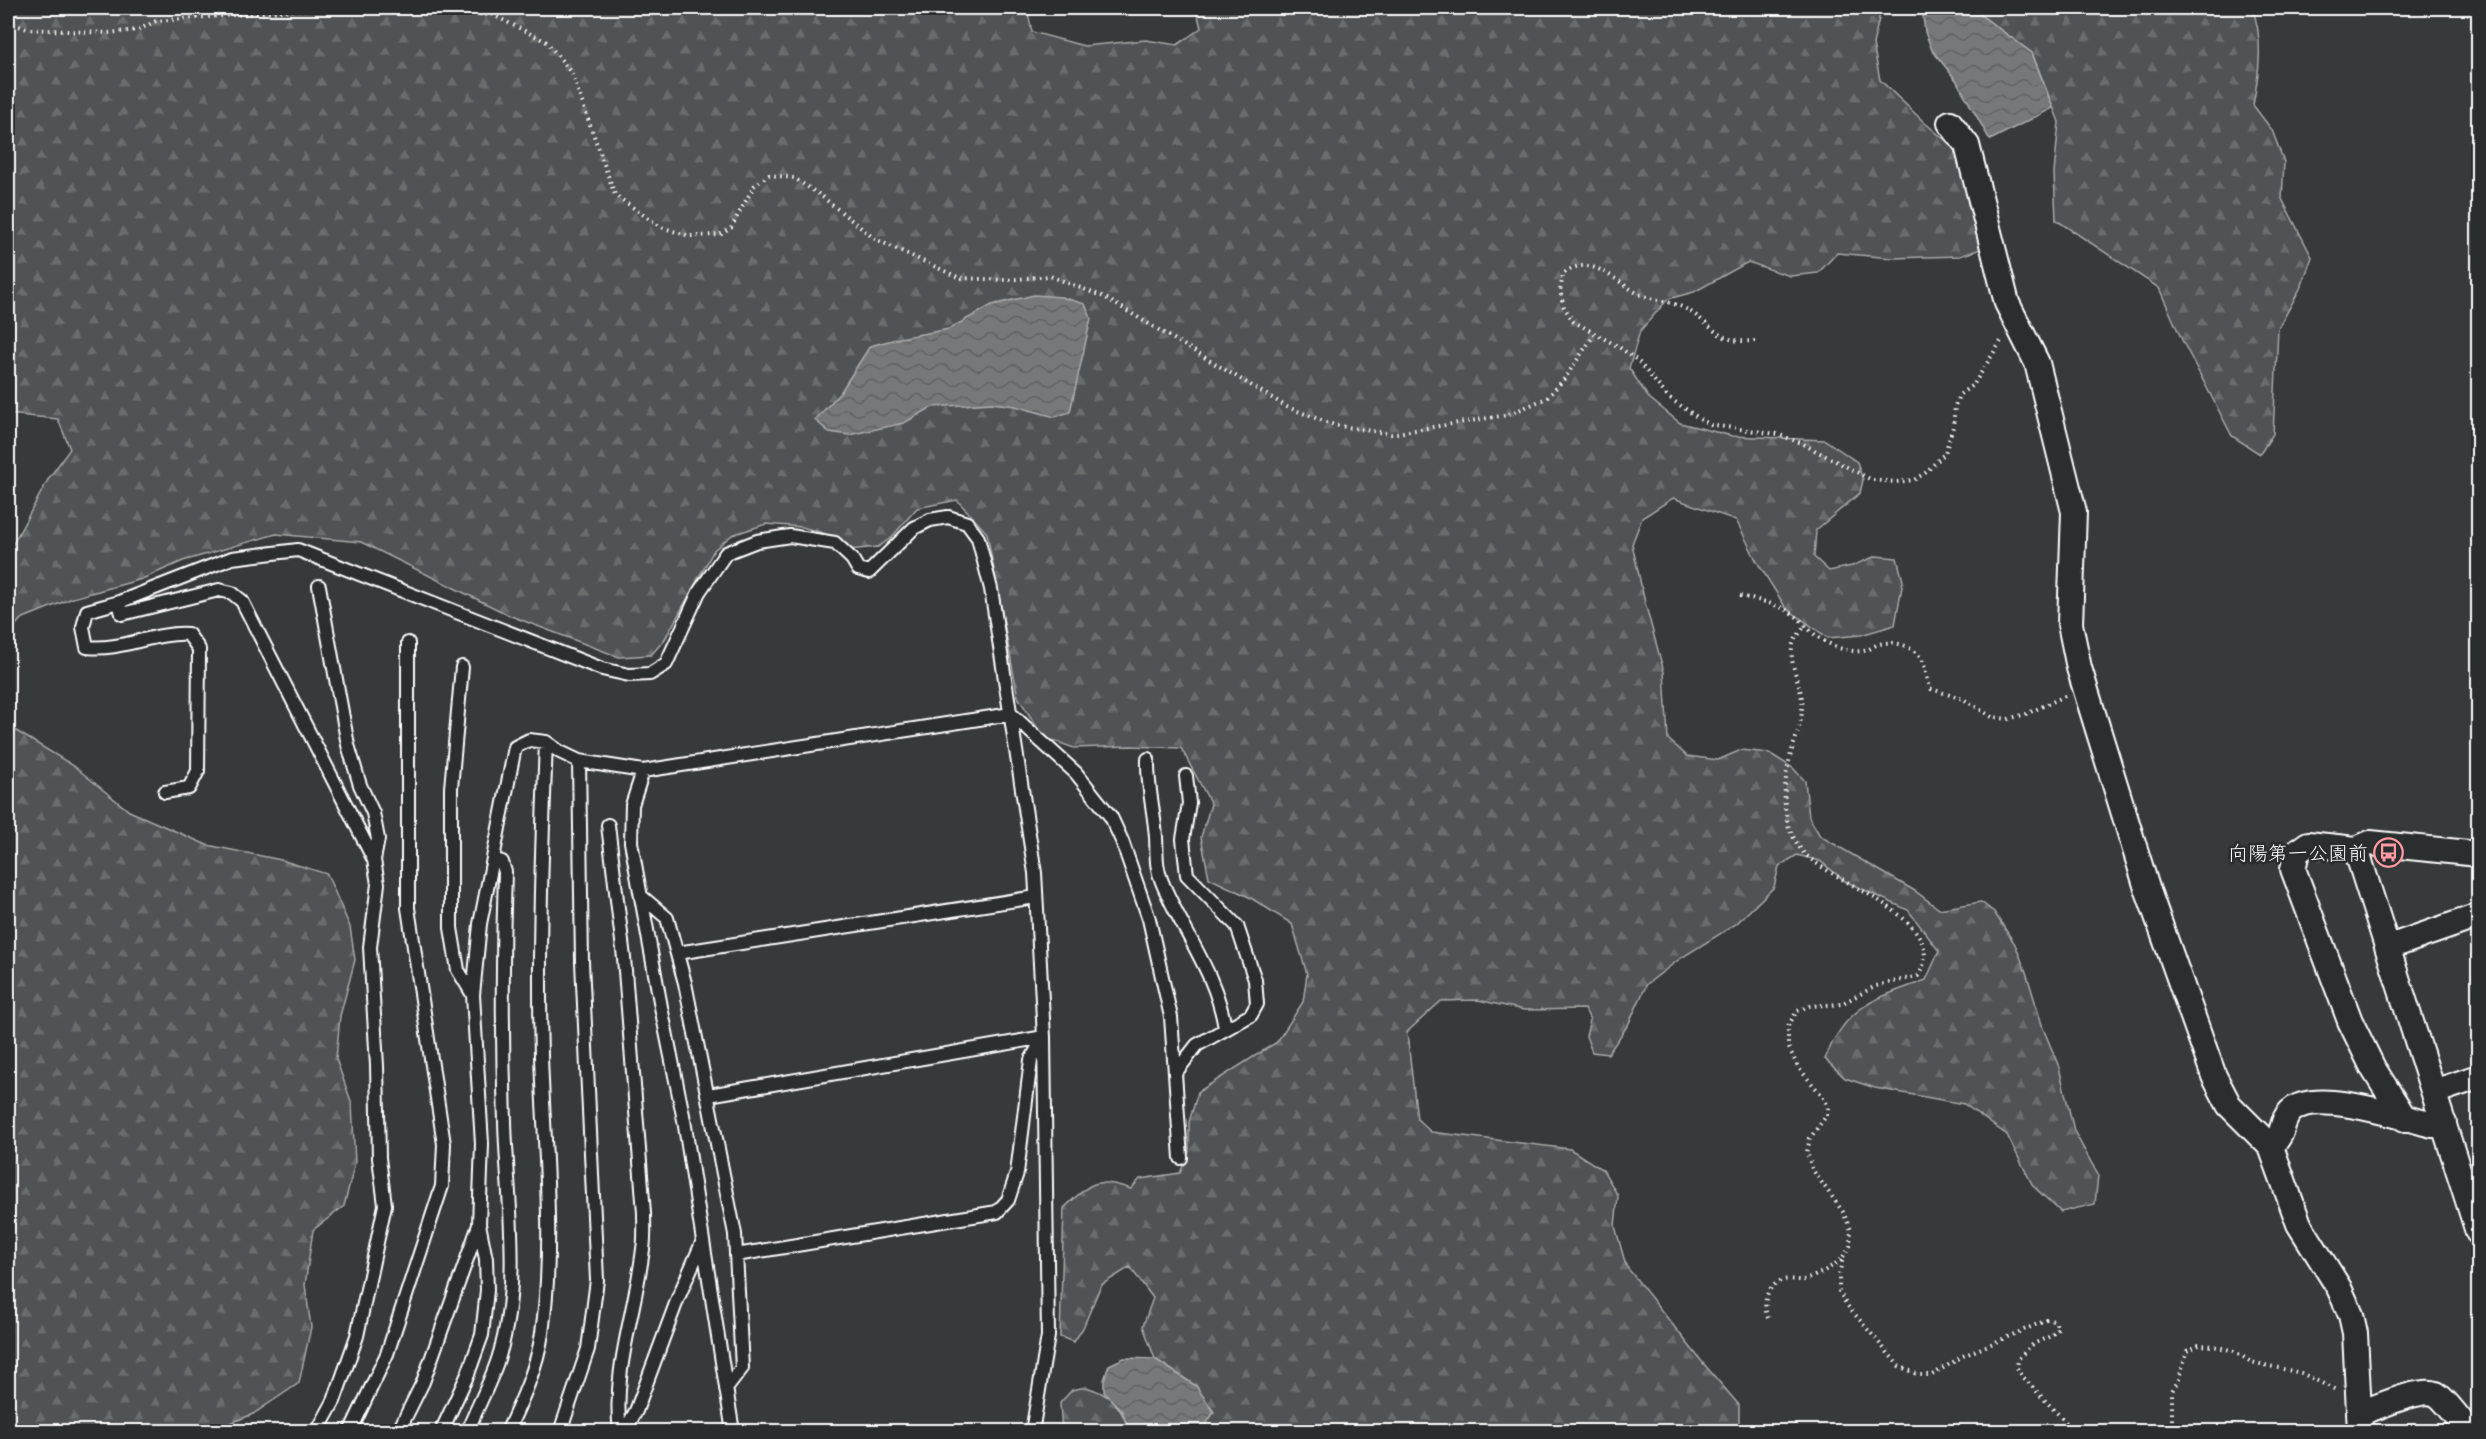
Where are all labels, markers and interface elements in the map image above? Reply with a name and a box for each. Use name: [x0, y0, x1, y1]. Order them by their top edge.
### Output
bus stop icon: 向陽第一公園前: [2373, 837, 2405, 869]
place label: 向陽第一公園前: [2228, 841, 2368, 868]

